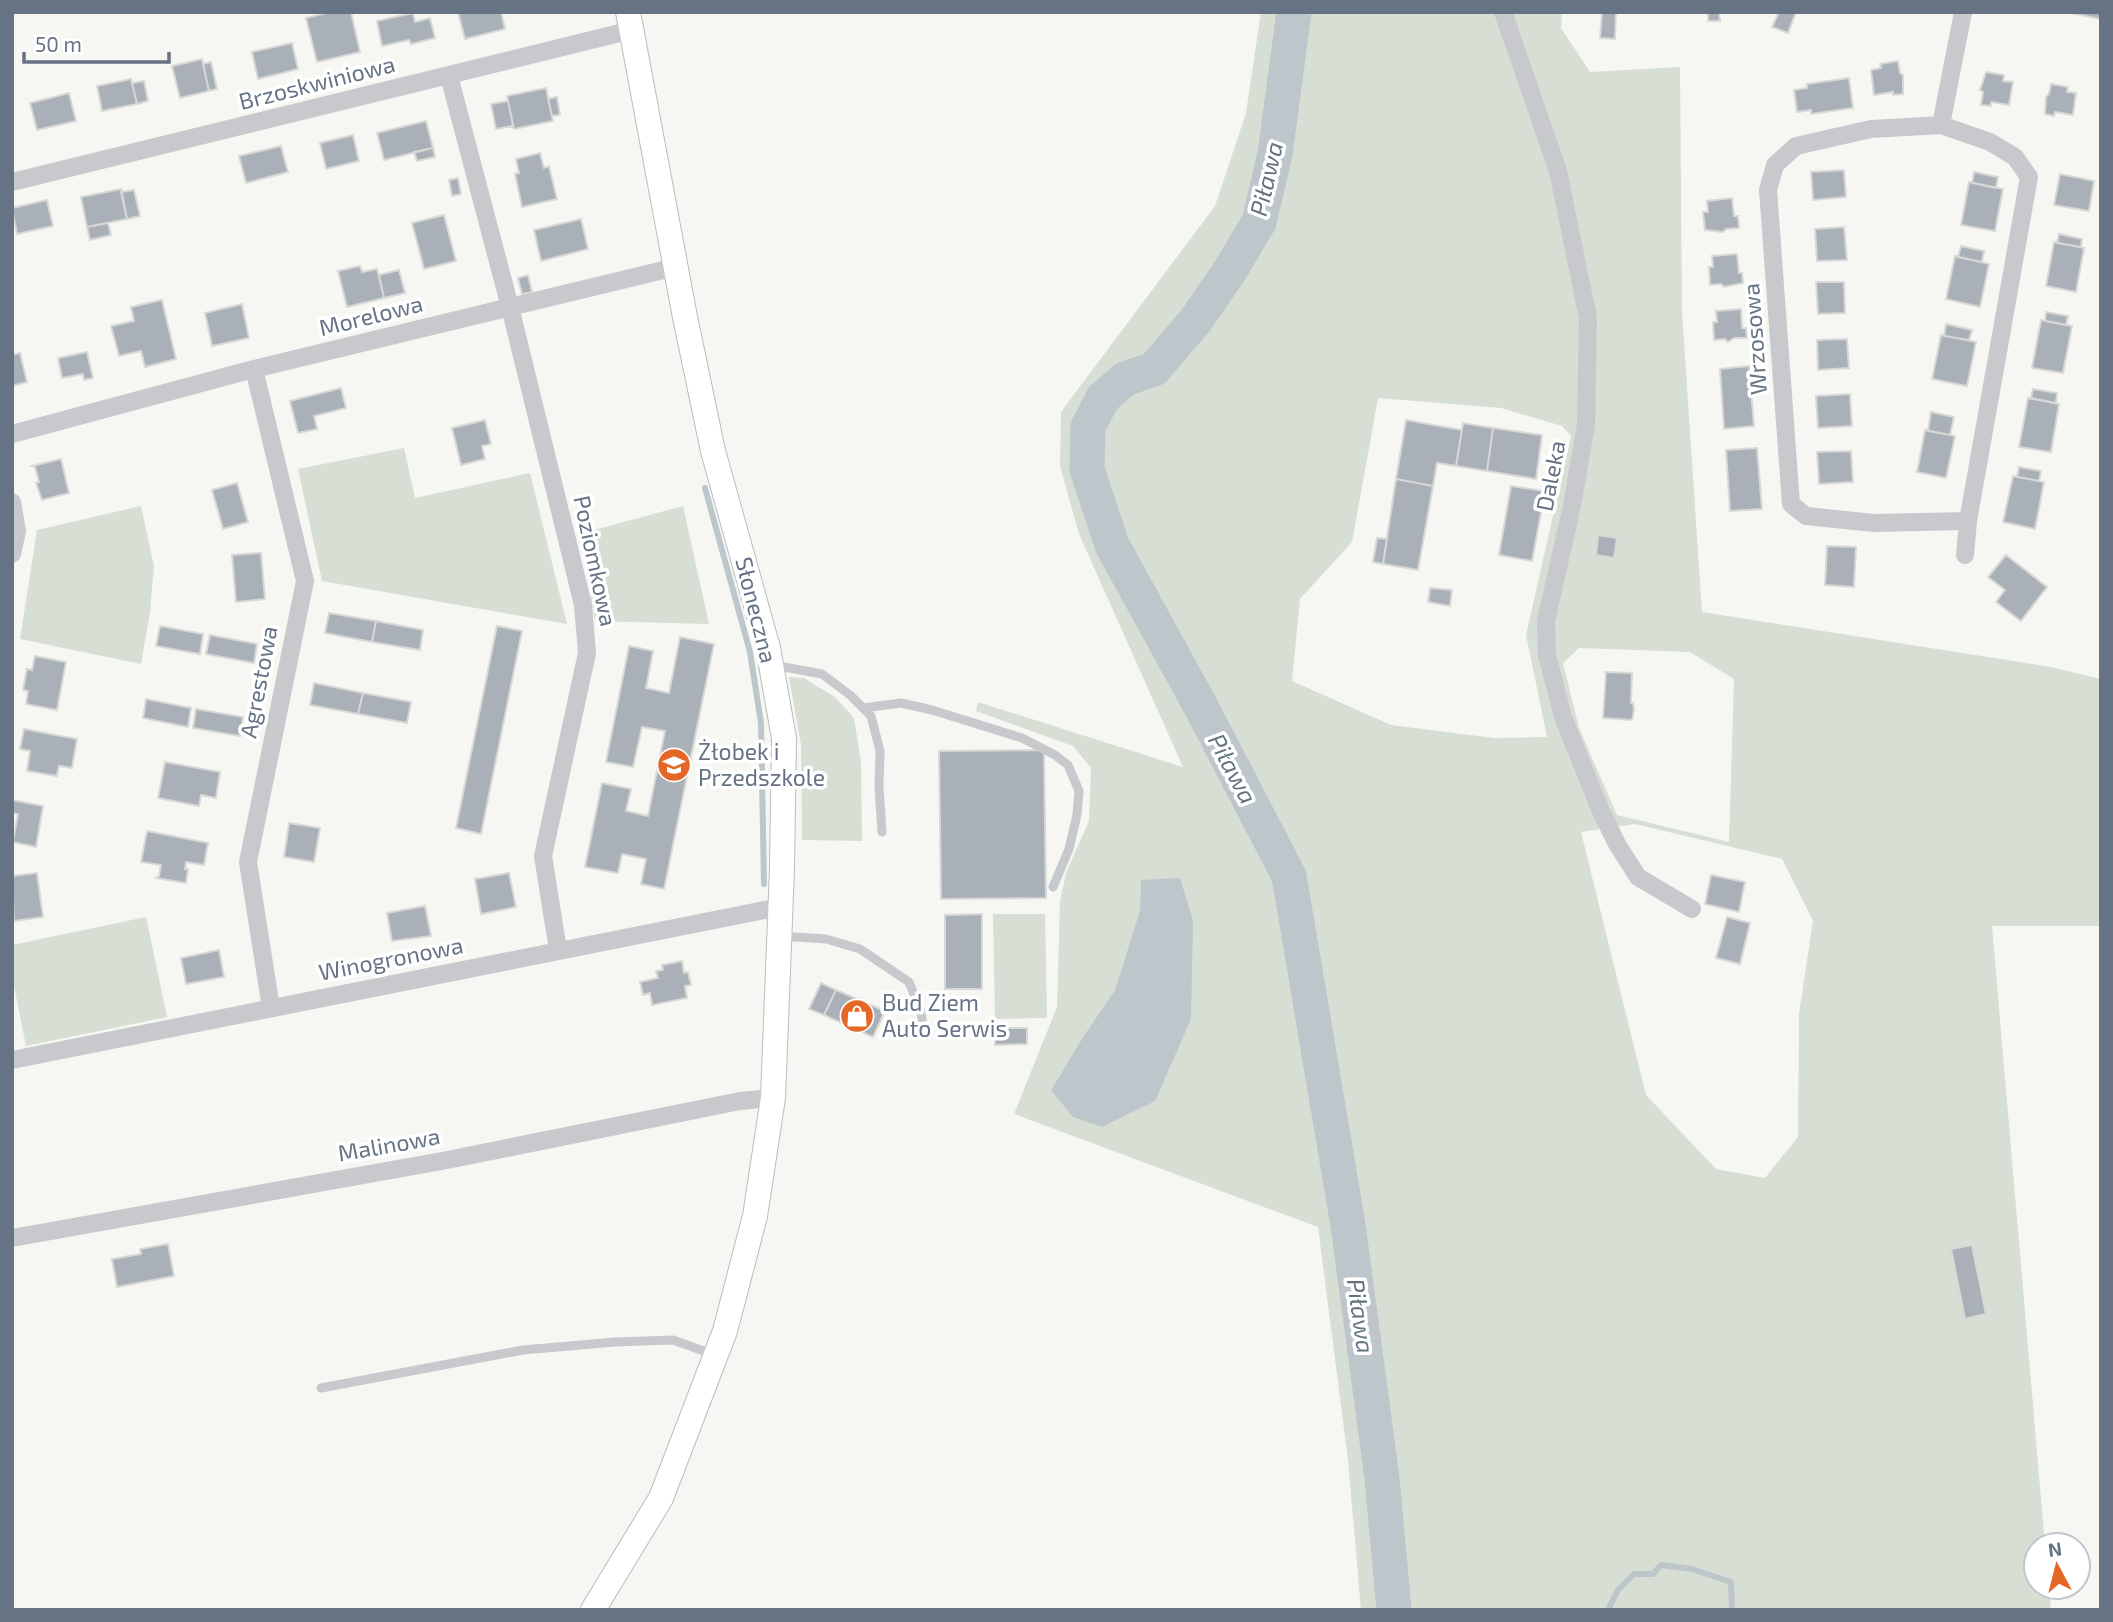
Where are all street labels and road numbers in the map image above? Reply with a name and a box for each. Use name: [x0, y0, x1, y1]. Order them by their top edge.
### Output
street label: Brzoskwiniowa: [236, 49, 398, 115]
street label: Wrzosowa: [1736, 282, 1772, 396]
street label: Morelowa: [316, 289, 426, 341]
street label: Daleka: [1529, 438, 1571, 514]
street label: Poziomkowa: [568, 493, 623, 629]
street label: Słoneczna: [730, 554, 784, 666]
street label: Agrestowa: [233, 623, 283, 740]
street label: Winogronowa: [316, 930, 465, 986]
street label: Malinowa: [336, 1121, 442, 1167]

